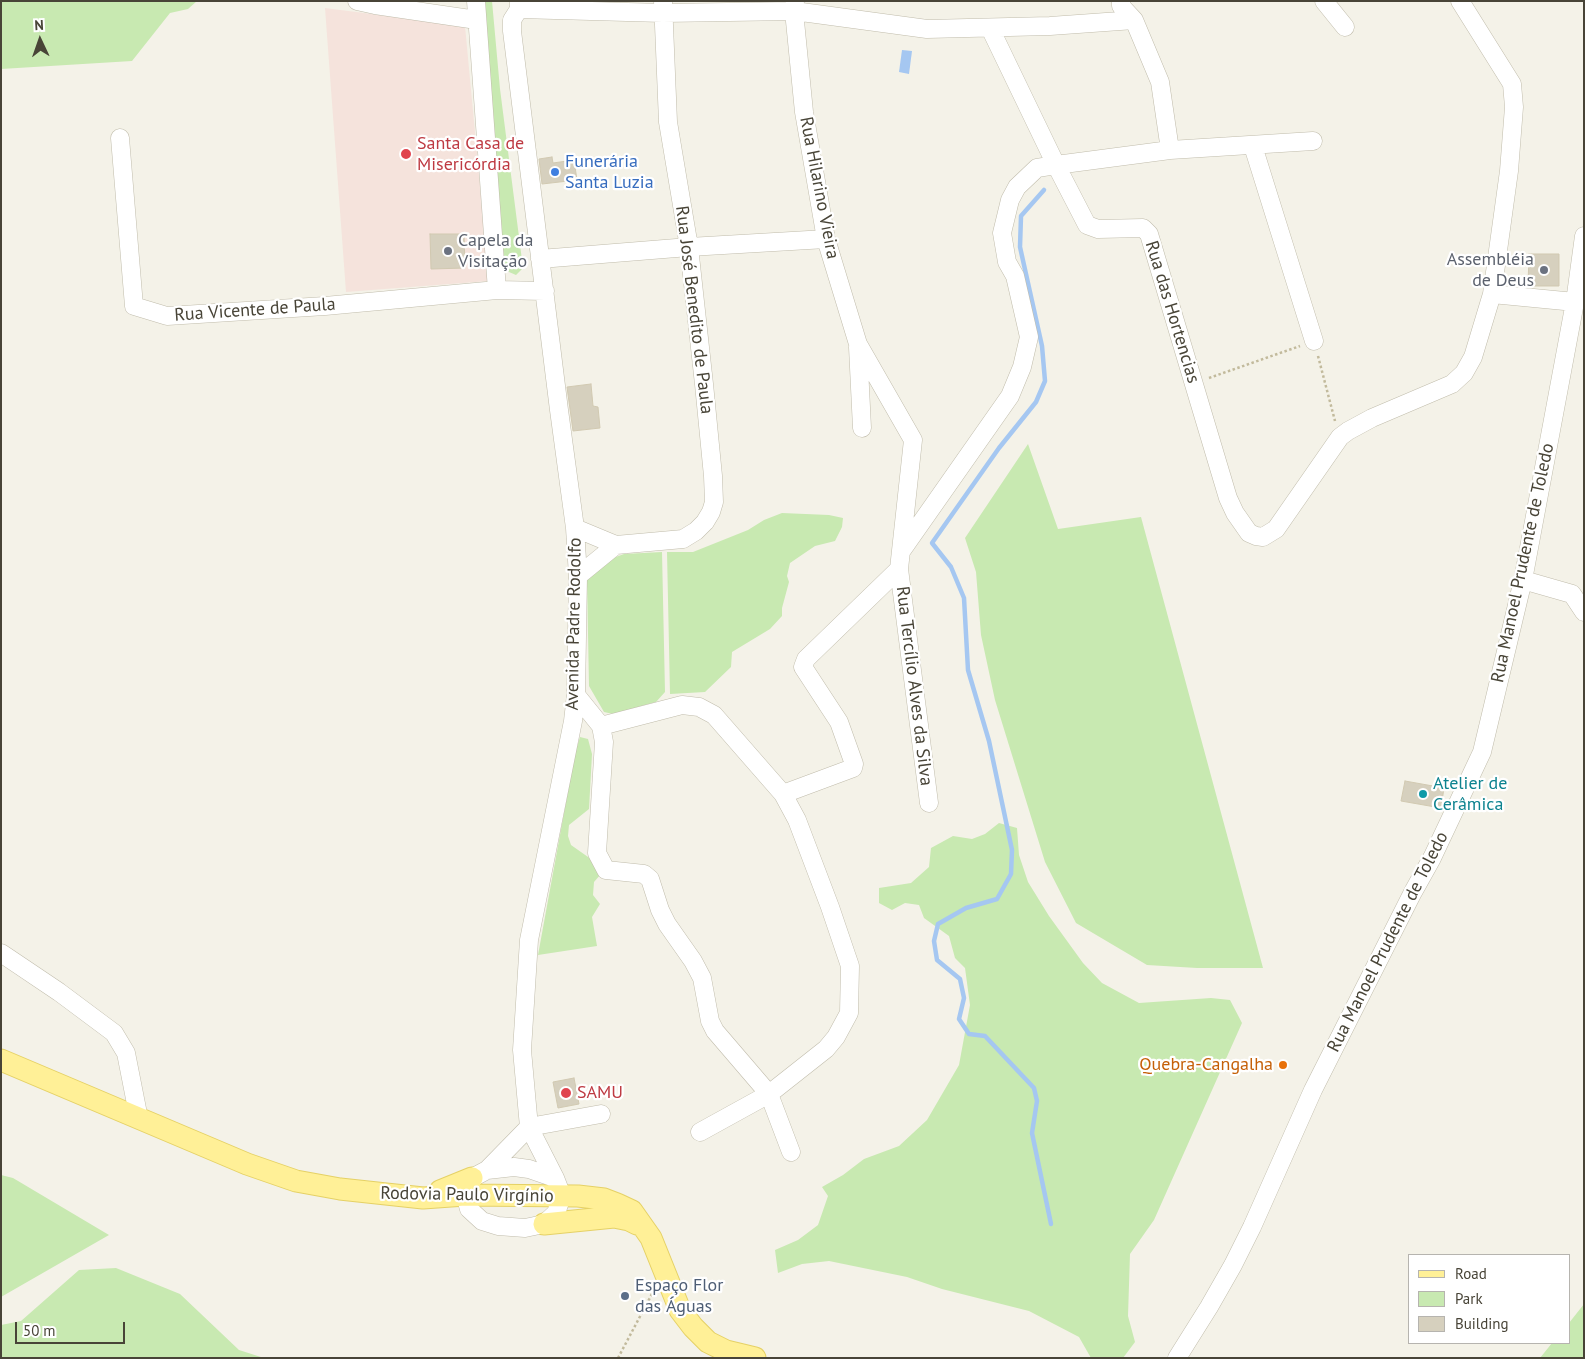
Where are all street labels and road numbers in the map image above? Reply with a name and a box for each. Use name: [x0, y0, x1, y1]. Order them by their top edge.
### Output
street label: Rua Hilarino Vieira: [795, 115, 843, 261]
street label: Rua José Benedito de Paula: [670, 205, 718, 415]
street label: Rua das Hortencias: [1140, 238, 1204, 386]
street label: Rua Vicente de Paula: [174, 294, 336, 326]
street label: Rua Manoel Prudente de Toledo: [1487, 441, 1559, 685]
street label: Avenida Padre Rodolfo: [562, 537, 586, 711]
street label: Rua Tercílio Alves da Silva: [891, 585, 937, 787]
street label: Rua Manoel Prudente de Toledo: [1323, 828, 1453, 1056]
street label: Rodovia Paulo Virgínio: [380, 1183, 554, 1207]

